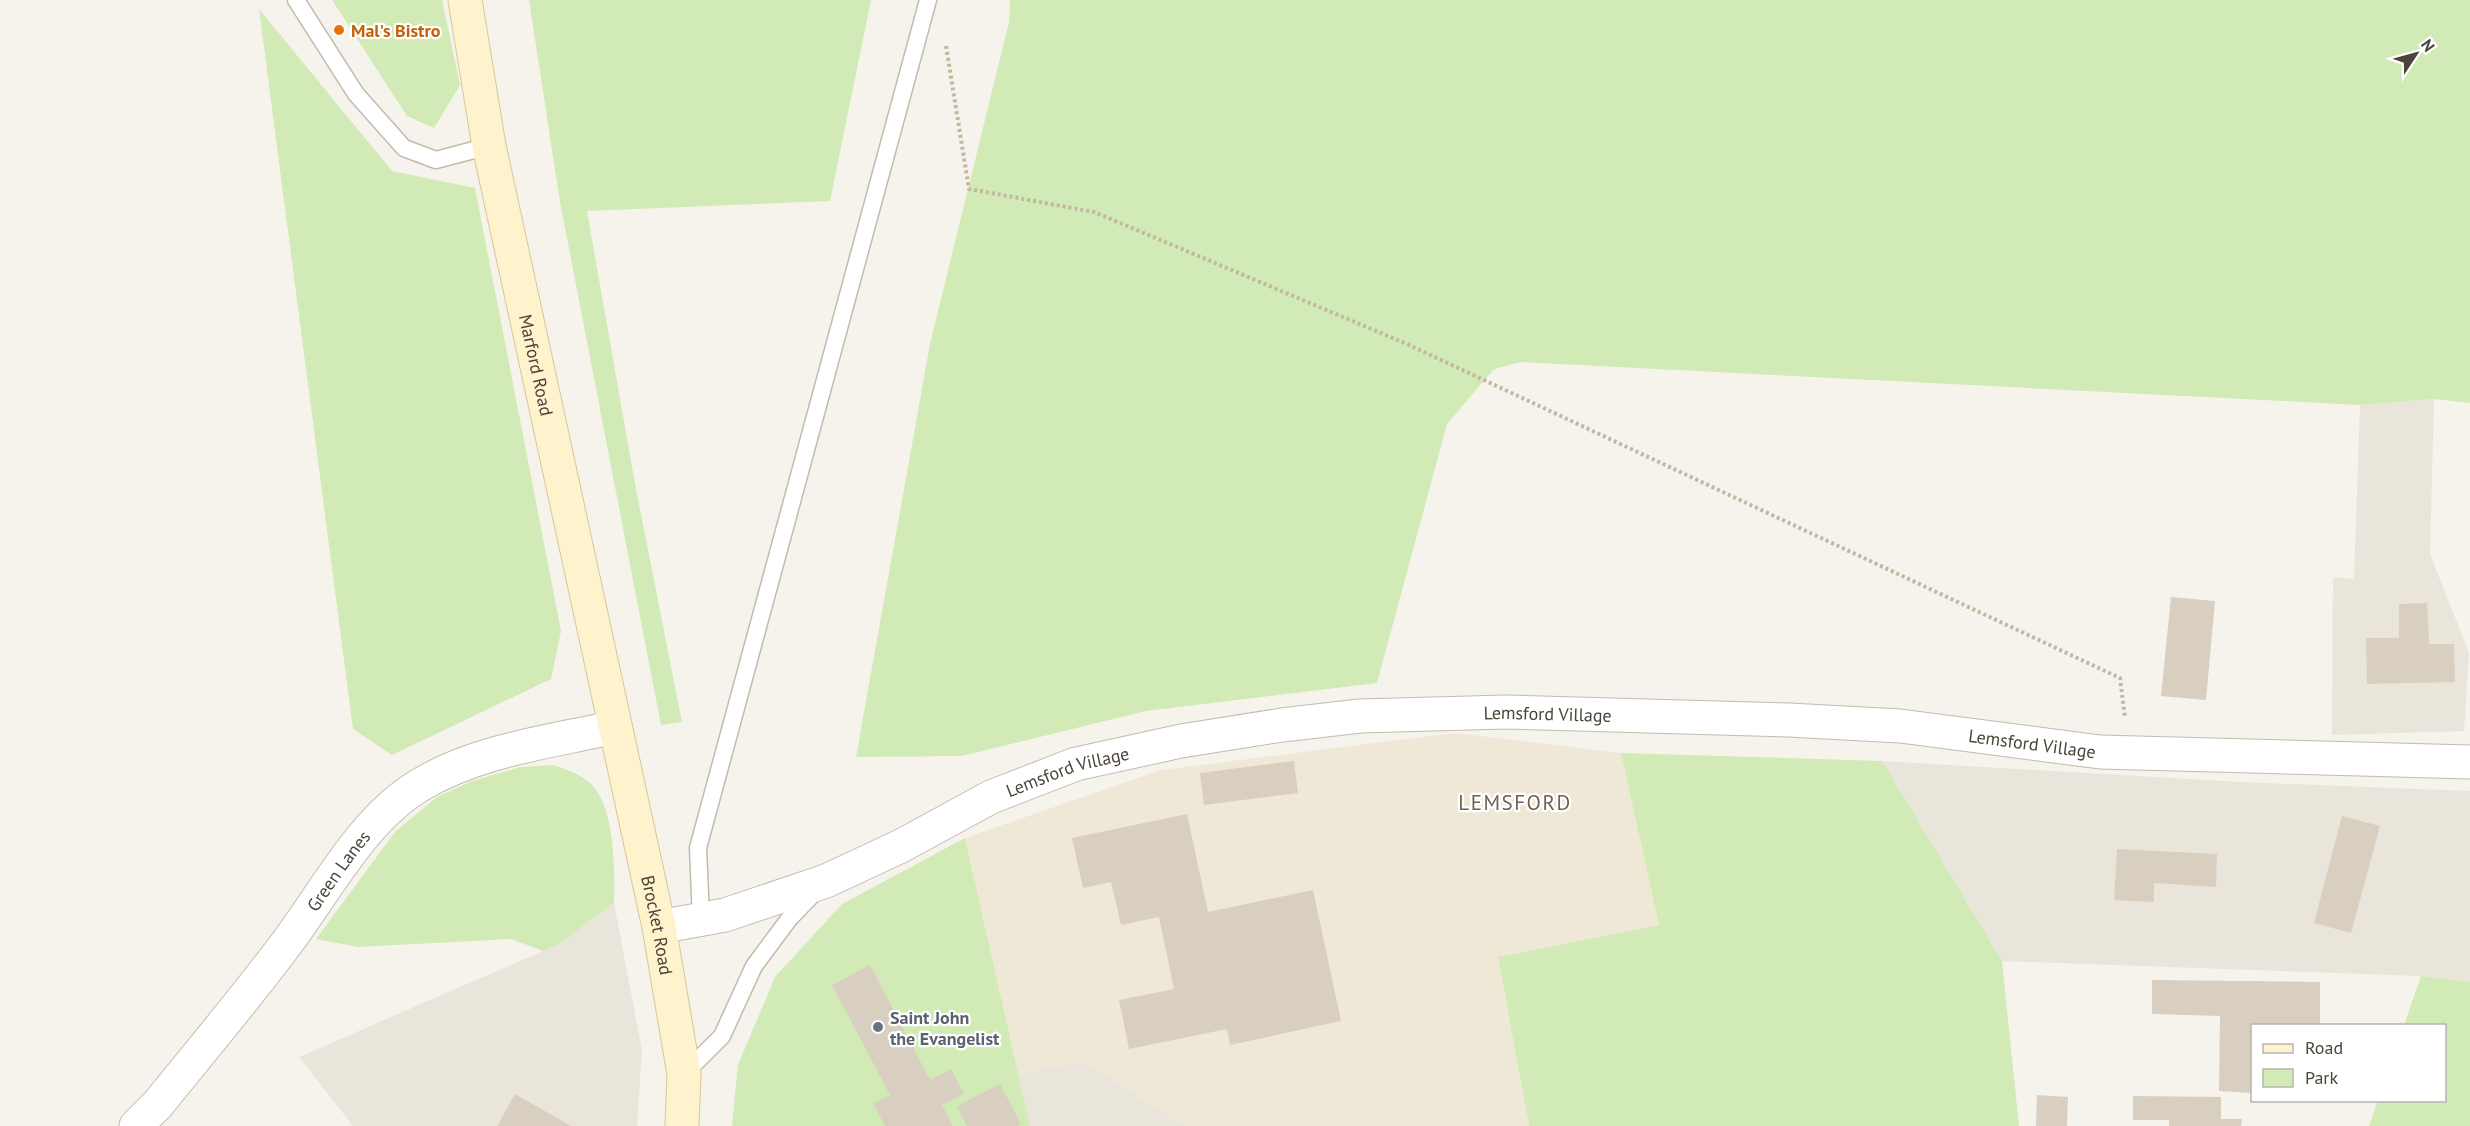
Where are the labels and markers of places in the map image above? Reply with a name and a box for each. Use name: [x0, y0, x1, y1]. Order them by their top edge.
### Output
place label: Mal's Bistro: [351, 19, 441, 42]
marker: Mal's Bistro: [332, 23, 346, 37]
place label: Saint John the Evangelist: [890, 1006, 1000, 1050]
marker: Saint John the Evangelist: [871, 1020, 885, 1034]

